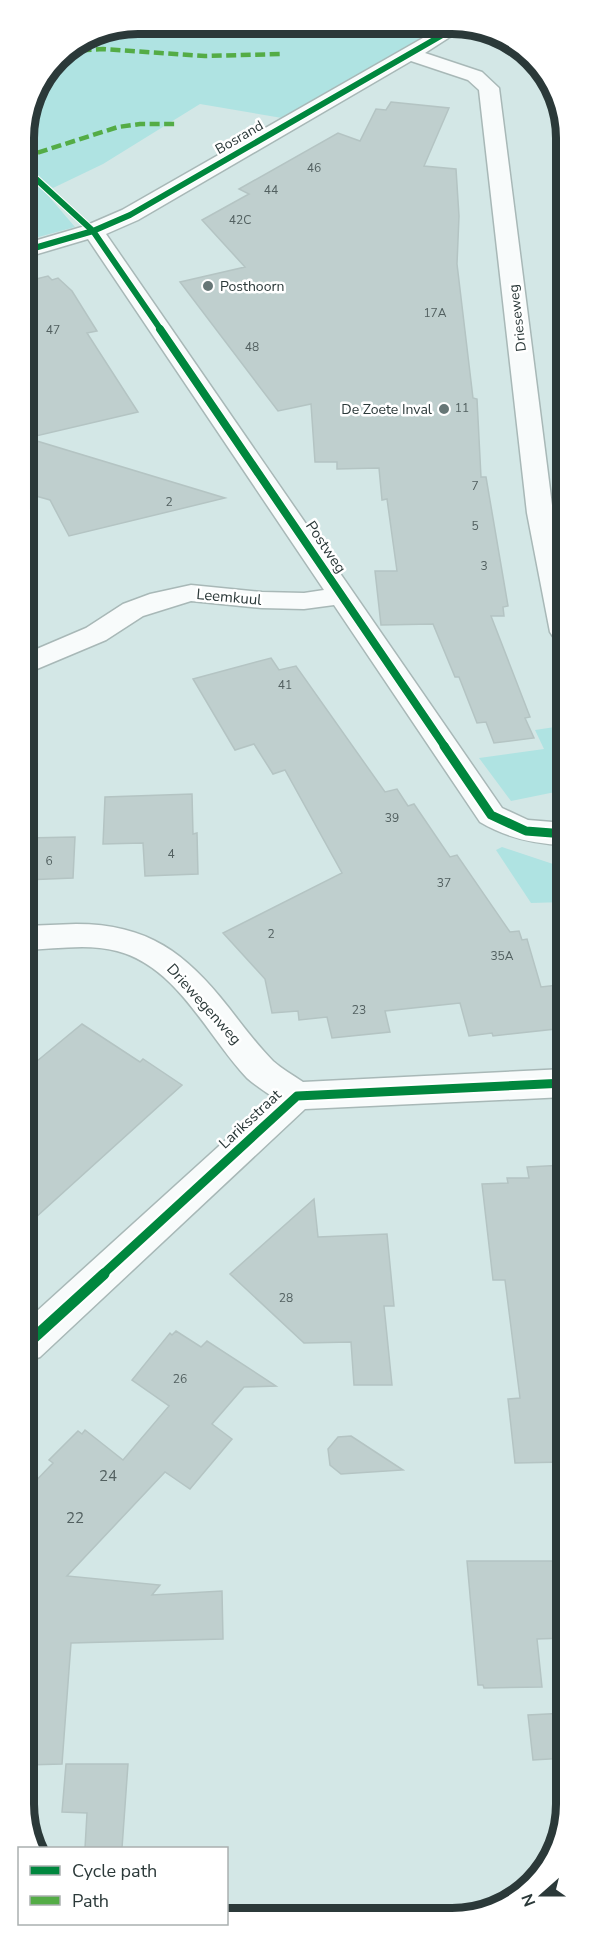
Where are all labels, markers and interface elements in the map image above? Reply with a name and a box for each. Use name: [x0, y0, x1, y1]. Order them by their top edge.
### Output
street label: Bosrand: [212, 116, 267, 159]
house number: 46: [307, 160, 321, 176]
house number: 44: [264, 182, 278, 198]
house number: 42C: [229, 212, 251, 228]
place label: Posthoorn: [220, 277, 284, 296]
marker: Posthoorn: [201, 279, 215, 293]
street label: Drieseweg: [504, 283, 531, 353]
house number: 17A: [423, 305, 447, 321]
house number: 47: [46, 322, 60, 338]
house number: 48: [245, 339, 259, 355]
place label: De Zoete Inval: [341, 400, 433, 419]
house number: 11: [455, 400, 469, 416]
marker: De Zoete Inval: [437, 402, 451, 416]
house number: 7: [471, 478, 479, 494]
house number: 2: [165, 494, 173, 510]
street label: Postweg: [301, 517, 351, 577]
house number: 5: [471, 518, 479, 534]
house number: 3: [480, 558, 488, 574]
street label: Leemkuul: [195, 584, 263, 610]
house number: 41: [278, 677, 292, 693]
house number: 39: [385, 810, 399, 826]
house number: 4: [167, 846, 175, 862]
house number: 6: [45, 853, 53, 869]
house number: 37: [437, 875, 451, 891]
house number: 2: [267, 926, 275, 942]
house number: 35A: [490, 948, 514, 964]
street label: Driewegenweg: [162, 959, 246, 1049]
house number: 23: [352, 1002, 366, 1018]
street label: Lariksstraat: [215, 1084, 286, 1153]
house number: 28: [279, 1290, 293, 1306]
house number: 26: [173, 1371, 187, 1387]
house number: 24: [99, 1466, 117, 1486]
house number: 22: [66, 1508, 84, 1528]
legend: [18, 1847, 228, 1925]
text: Cycle path: [72, 1859, 157, 1883]
north arrow: [512, 1865, 572, 1925]
text: Path: [72, 1889, 109, 1913]
text: N: [517, 1890, 541, 1910]

